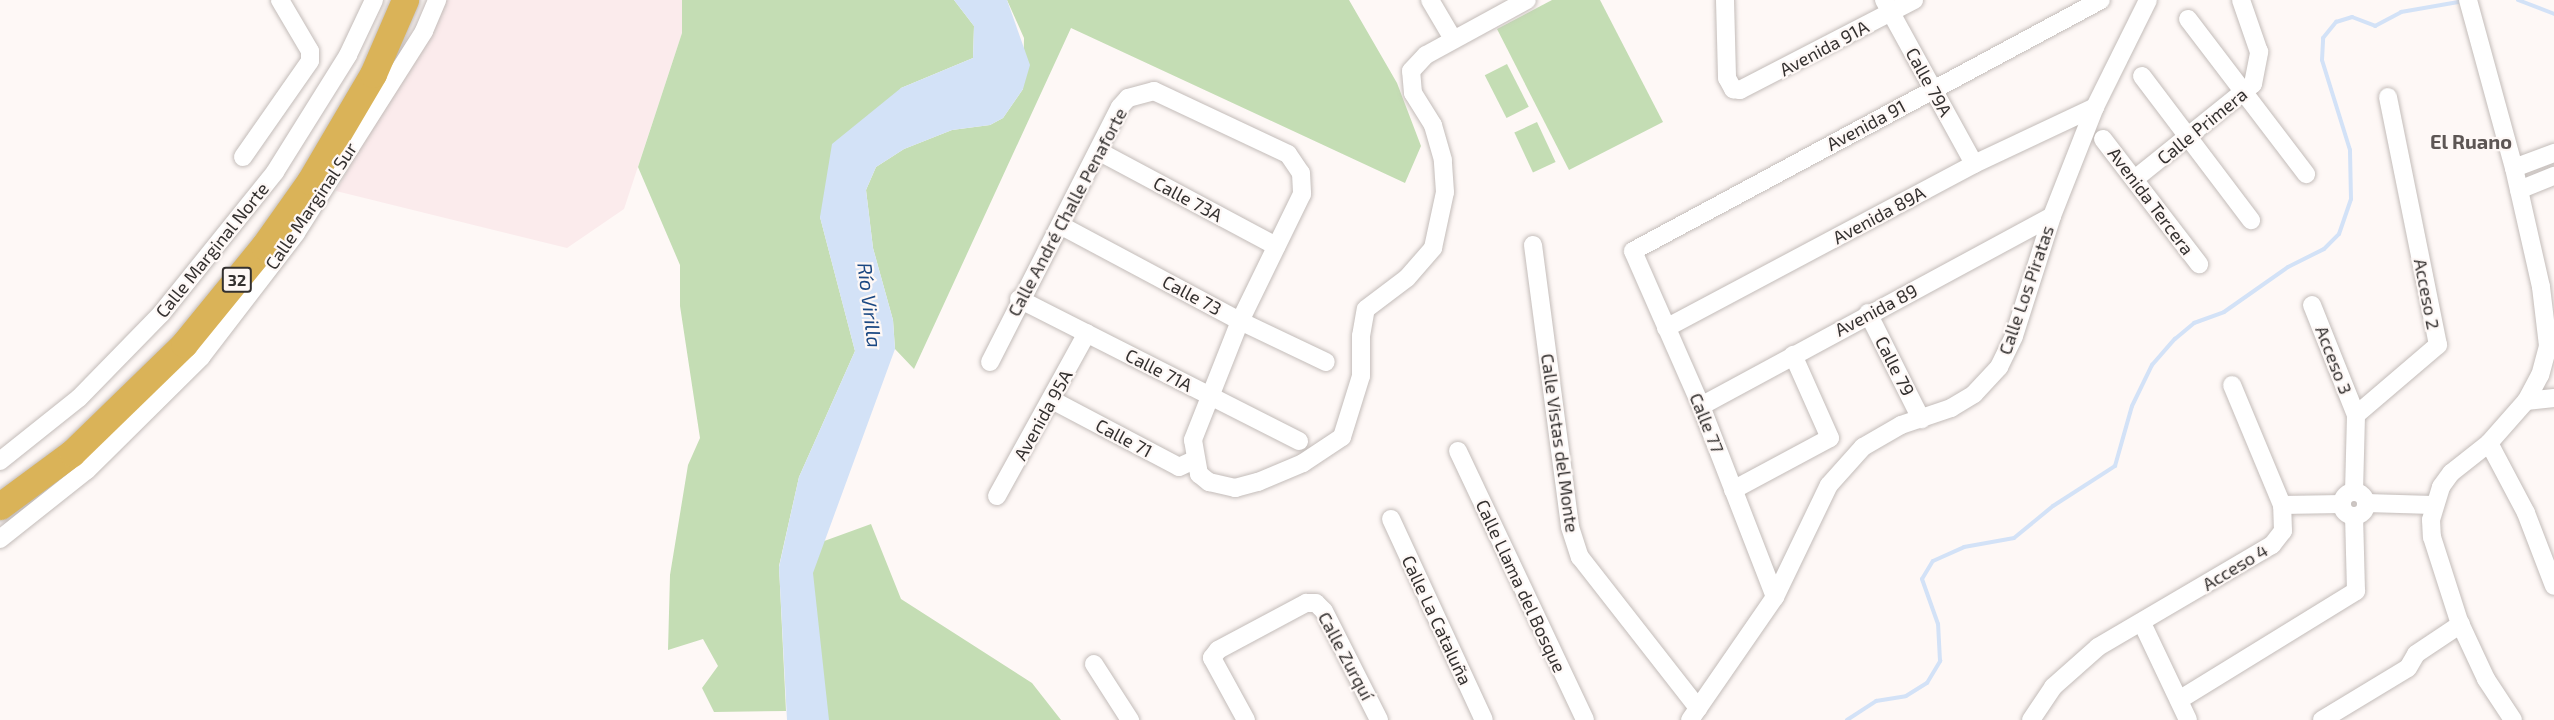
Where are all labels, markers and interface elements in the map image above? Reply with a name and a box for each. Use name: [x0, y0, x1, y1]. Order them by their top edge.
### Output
street label: Avenida 91A: [1776, 16, 1872, 80]
street label: Calle 79A: [1901, 44, 1957, 120]
street label: Calle Primera: [2153, 83, 2251, 169]
street label: Avenida 91: [1823, 95, 1909, 155]
street label: Calle André Challe Penaforte: [1003, 104, 1131, 320]
district label: El Ruano: [2430, 129, 2512, 153]
street label: Calle Marginal Sur: [260, 138, 362, 274]
street label: Avenida Tercera: [2103, 143, 2199, 259]
street label: Calle 73A: [1150, 172, 1226, 226]
street label: Calle Marginal Norte: [151, 178, 273, 322]
street label: Avenida 89A: [1829, 182, 1929, 248]
street label: Calle Los Piratas: [1994, 223, 2058, 357]
street label: Acceso 2: [2410, 257, 2444, 331]
water label: Río Virilla: [853, 261, 887, 349]
road number: 32: [220, 267, 254, 293]
street label: Calle 73: [1159, 271, 1225, 319]
street label: Avenida 89: [1831, 279, 1921, 341]
street label: Acceso 3: [2311, 323, 2357, 397]
street label: Calle 79: [1871, 333, 1919, 399]
street label: Calle 71A: [1122, 344, 1196, 396]
street label: Calle Vistas del Monte: [1537, 352, 1583, 534]
street label: Avenida 95A: [1009, 366, 1077, 464]
street label: Calle 77: [1685, 390, 1729, 456]
street label: Calle 71: [1092, 414, 1156, 462]
street label: Calle Llama del Bosque: [1471, 496, 1571, 676]
street label: Acceso 4: [2198, 539, 2272, 595]
street label: Calle La Cataluña: [1398, 552, 1476, 688]
street label: Calle Zurquí: [1314, 608, 1378, 704]

